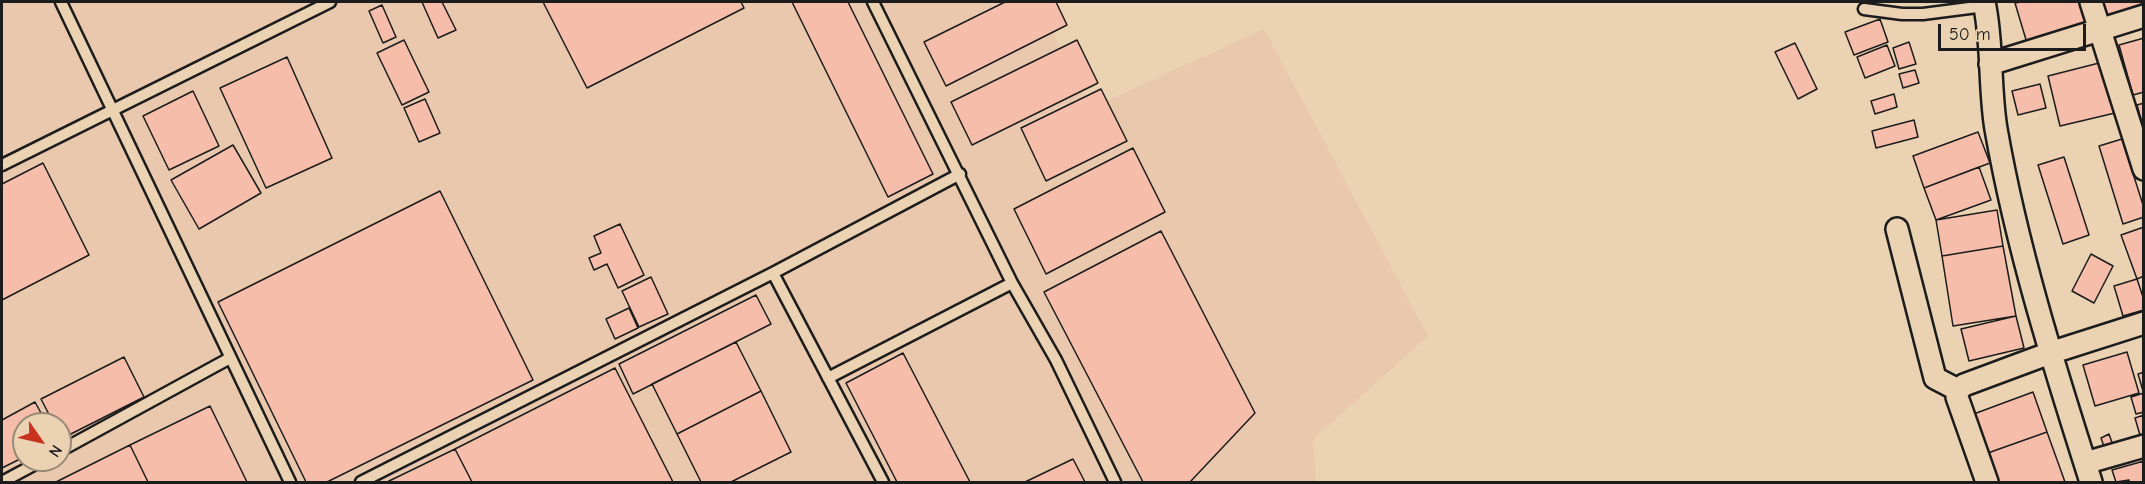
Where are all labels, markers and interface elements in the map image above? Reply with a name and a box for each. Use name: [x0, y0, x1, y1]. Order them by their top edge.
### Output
scale bar: [1941, 12, 2090, 50]
text: 50 m: [1949, 24, 1991, 45]
north arrow: [12, 412, 72, 472]
text: N: [45, 442, 66, 460]

